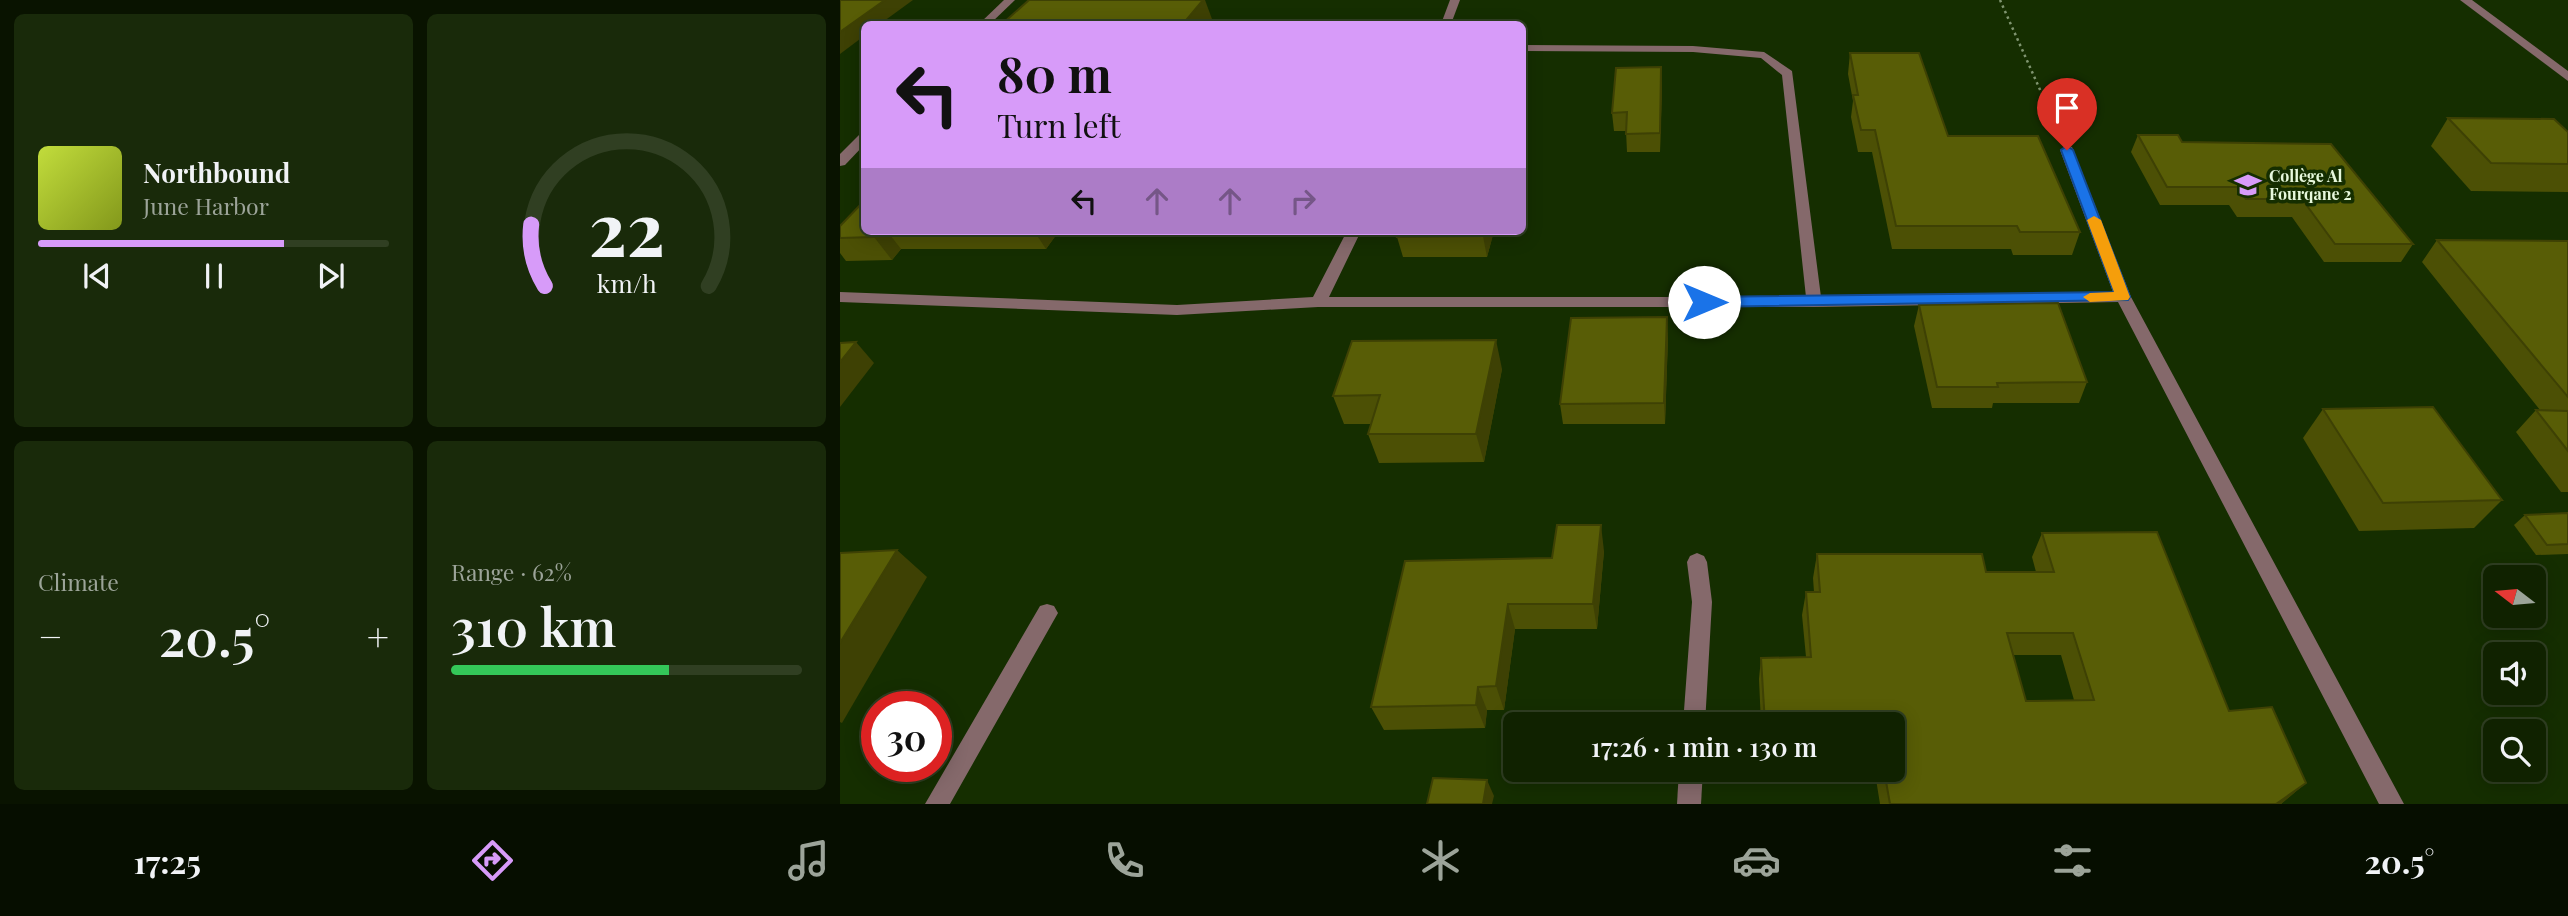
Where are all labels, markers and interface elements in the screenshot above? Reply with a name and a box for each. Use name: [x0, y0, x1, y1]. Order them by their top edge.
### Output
text: 80 m: [997, 40, 1112, 105]
icon: left: [882, 49, 973, 140]
pin: [2037, 78, 2097, 150]
icon: arrive: [2048, 89, 2086, 127]
text: Turn left: [997, 103, 1121, 146]
text: Northbound: [143, 155, 290, 190]
place label: Collège Al Fourqane 2: [2269, 165, 2352, 204]
school or university icon: Collège Al Fourqane 2: [2233, 170, 2263, 200]
text: 22: [588, 178, 665, 275]
icon: left: [1065, 182, 1103, 220]
icon: ahead: [1138, 182, 1176, 220]
icon: ahead: [1211, 182, 1249, 220]
icon: right: [1284, 182, 1322, 220]
text: June Harbor: [143, 190, 269, 221]
icon: previous: [78, 257, 116, 295]
icon: pause: [195, 257, 233, 295]
icon: next: [312, 257, 350, 295]
position arrow: [1667, 265, 1741, 339]
text: km/h: [597, 266, 657, 299]
text: Range · 62%: [451, 556, 572, 587]
north arrow: [2483, 565, 2546, 628]
map controls: [2483, 565, 2546, 782]
text: Climate: [38, 566, 119, 597]
text: 310 km: [451, 591, 616, 660]
text: 20.5°: [159, 601, 271, 670]
text: −: [38, 610, 63, 661]
text: +: [367, 610, 389, 661]
button: sound: [2483, 642, 2546, 705]
speed limit sign: 30: [861, 691, 952, 782]
button: search: [2483, 719, 2546, 782]
text: 17:26 · 1 min · 130 m: [1591, 729, 1817, 764]
icon: directions: [468, 836, 517, 885]
icon: music: [784, 836, 833, 885]
icon: phone: [1100, 836, 1149, 885]
icon: climate: [1416, 836, 1465, 885]
icon: car: [1732, 836, 1781, 885]
icon: filters: [2048, 836, 2097, 885]
text: 17:25: [134, 839, 201, 882]
text: 20.5°: [2364, 839, 2434, 882]

